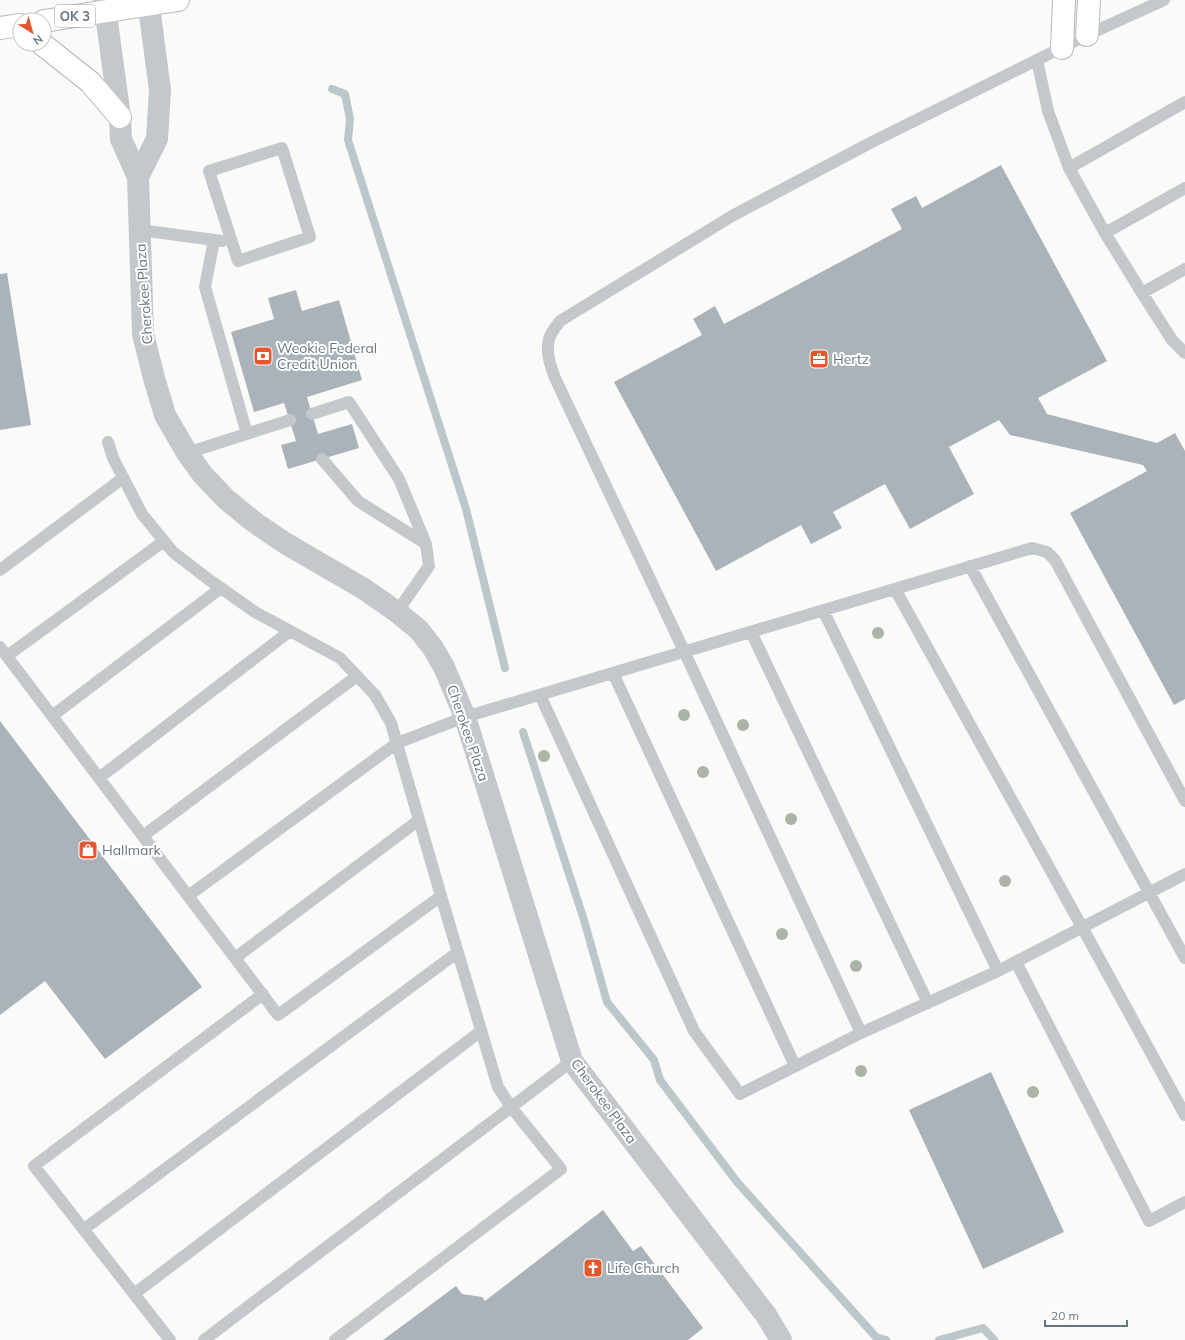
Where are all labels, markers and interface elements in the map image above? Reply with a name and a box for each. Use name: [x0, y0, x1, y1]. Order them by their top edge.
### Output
road number: OK 3: [55, 5, 95, 27]
north arrow: [12, 12, 52, 52]
text: N: [30, 32, 46, 48]
street label: Cherokee Plaza: [132, 243, 156, 345]
place label: Weokie Federal Credit Union: [277, 339, 377, 373]
bank icon: Weokie Federal Credit Union: [252, 345, 274, 367]
office icon: Hertz: [808, 348, 830, 370]
place label: Hertz: [833, 350, 869, 368]
street label: Cherokee Plaza: [443, 682, 493, 784]
shop icon: Hallmark: [77, 839, 99, 861]
place label: Hallmark: [102, 841, 162, 859]
street label: Cherokee Plaza: [567, 1055, 641, 1147]
church icon: Life Church: [582, 1257, 604, 1279]
place label: Life Church: [607, 1259, 680, 1277]
scale bar: [1045, 1302, 1127, 1328]
text: 20 m: [1051, 1308, 1079, 1323]

